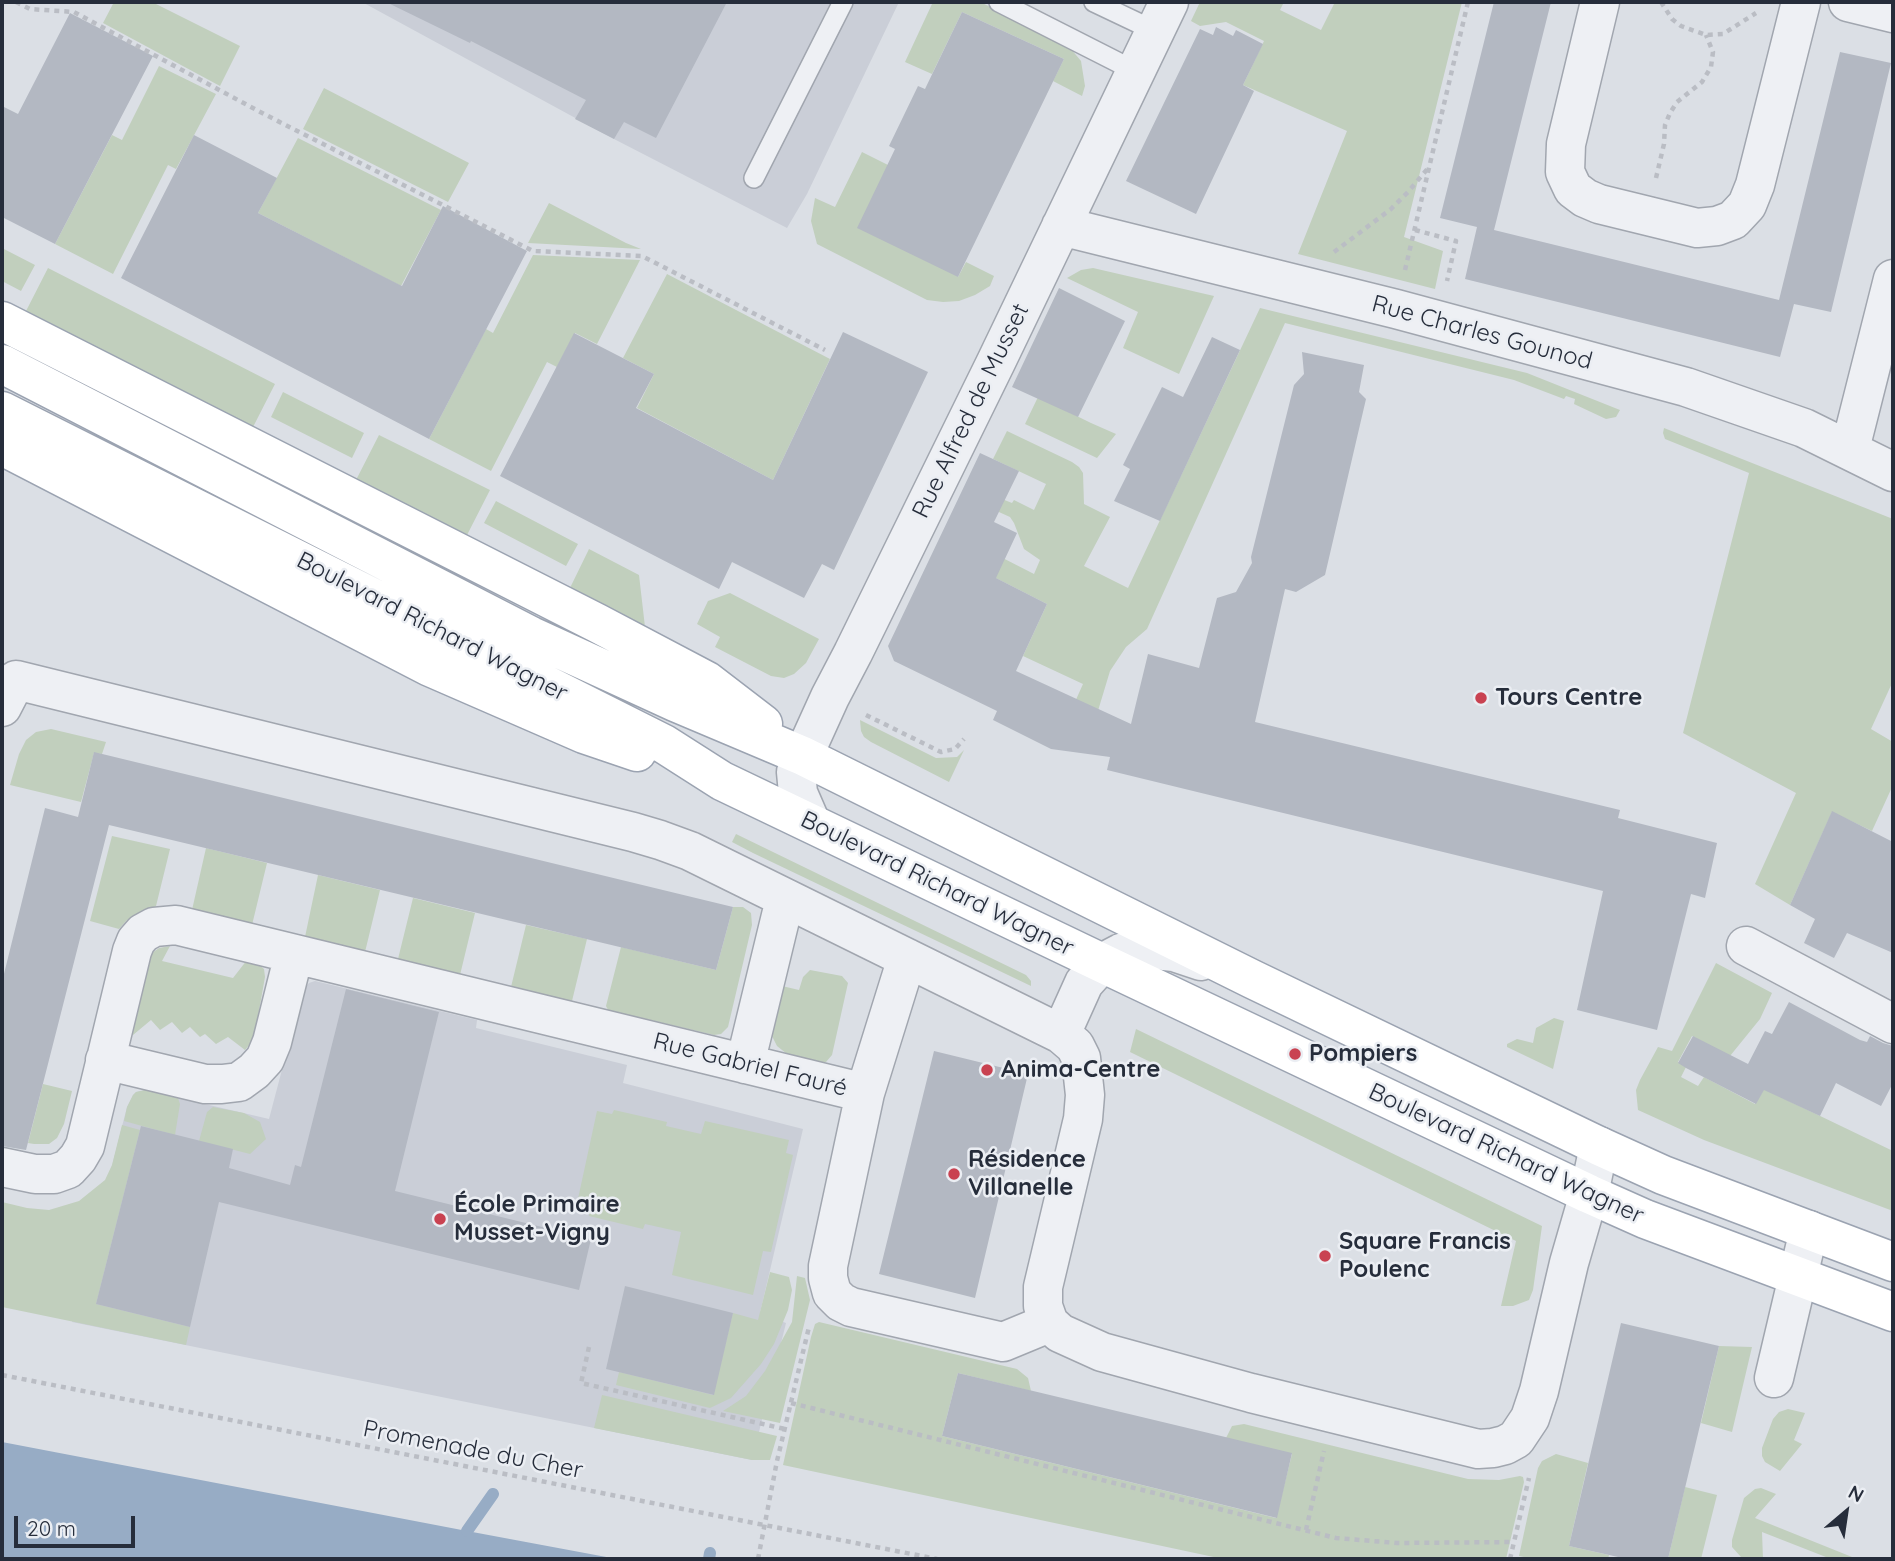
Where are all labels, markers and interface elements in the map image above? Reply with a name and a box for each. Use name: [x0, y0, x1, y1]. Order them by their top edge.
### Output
street label: Rue Charles Gounod: [1369, 290, 1595, 376]
street label: Rue Alfred de Musset: [907, 299, 1035, 523]
street label: Boulevard Richard Wagner: [292, 546, 572, 708]
place label: Tours Centre: [1495, 684, 1642, 712]
marker: Tours Centre: [1473, 690, 1489, 706]
street label: Boulevard Richard Wagner: [796, 805, 1078, 963]
street label: Rue Gabriel Fauré: [650, 1027, 850, 1103]
place label: Pompiers: [1309, 1040, 1417, 1068]
marker: Pompiers: [1287, 1046, 1303, 1062]
place label: Anima-Centre: [1001, 1056, 1160, 1084]
marker: Anima-Centre: [979, 1062, 995, 1078]
street label: Boulevard Richard Wagner: [1364, 1078, 1648, 1230]
place label: Résidence Villanelle: [968, 1146, 1086, 1202]
marker: Résidence Villanelle: [946, 1166, 962, 1182]
place label: École Primaire Musset-Vigny: [454, 1191, 620, 1247]
marker: École Primaire Musset-Vigny: [432, 1211, 448, 1227]
place label: Square Francis Poulenc: [1339, 1228, 1511, 1284]
marker: Square Francis Poulenc: [1317, 1248, 1333, 1264]
street label: Promenade du Cher: [361, 1415, 585, 1485]
north arrow: [1811, 1477, 1881, 1547]
text: N: [1844, 1480, 1868, 1508]
scale bar: [18, 1502, 138, 1546]
text: 20 m: [27, 1515, 76, 1541]

